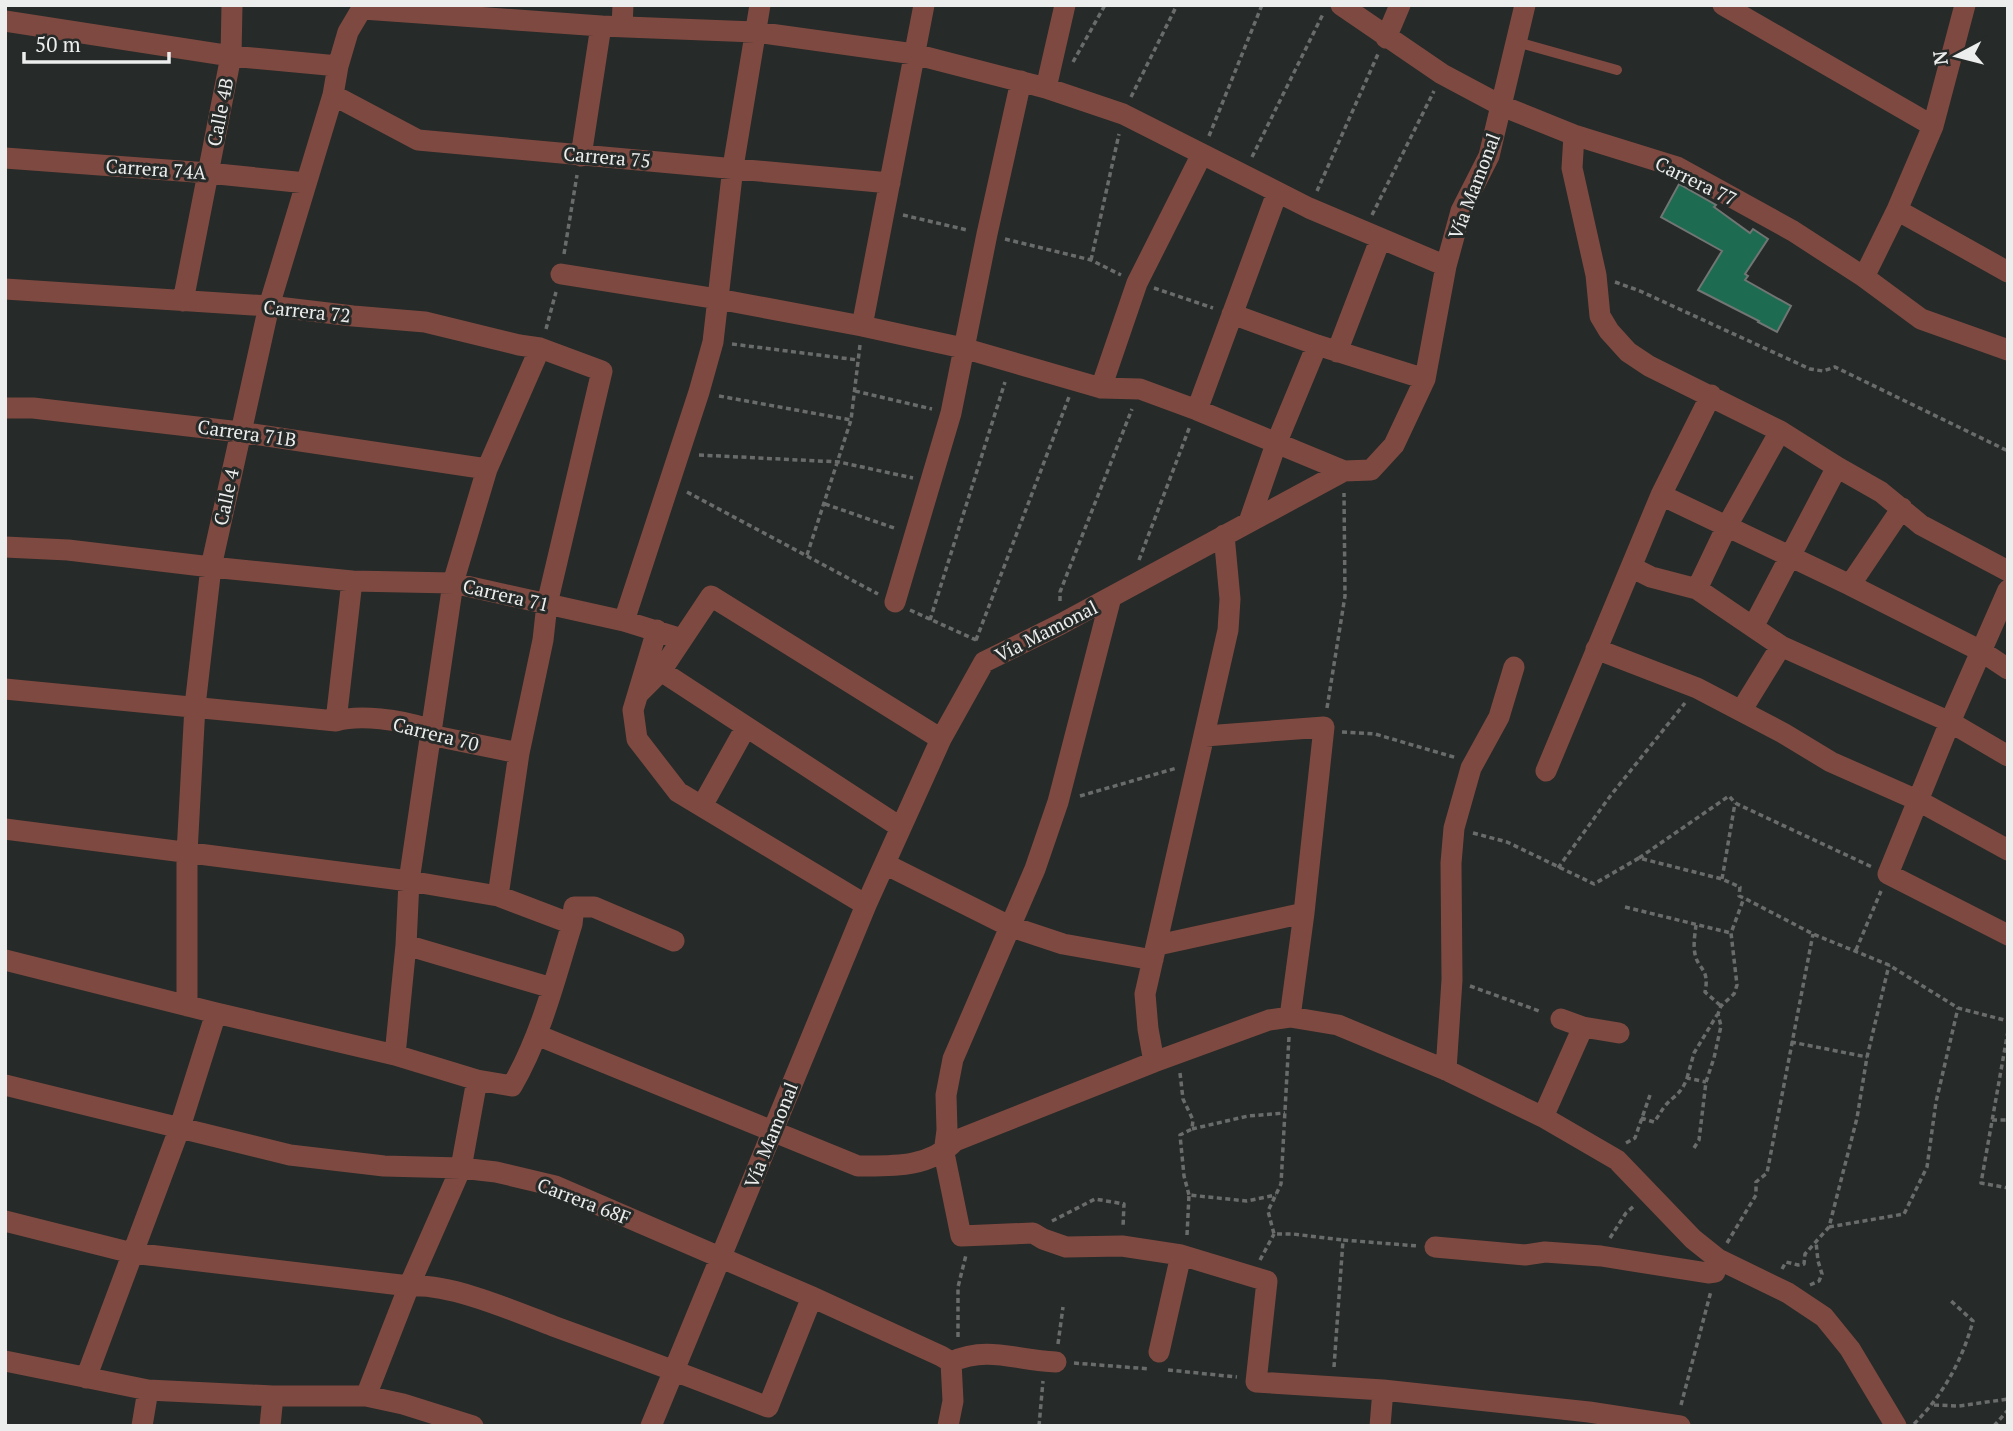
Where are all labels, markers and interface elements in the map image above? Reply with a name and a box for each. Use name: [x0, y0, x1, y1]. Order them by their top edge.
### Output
scale bar: [24, 21, 170, 65]
north arrow: [1922, 21, 1992, 91]
text: 50 m: [35, 30, 81, 58]
text: N: [1926, 49, 1953, 67]
street label: Calle 4B: [201, 76, 238, 148]
street label: Vía Mamonal: [1442, 129, 1505, 242]
street label: Carrera 75: [562, 140, 652, 173]
street label: Carrera 77: [1651, 150, 1741, 211]
street label: Carrera 74A: [105, 153, 207, 184]
street label: Carrera 72: [262, 293, 352, 328]
street label: Carrera 71B: [196, 413, 298, 452]
street label: Calle 4: [207, 465, 244, 528]
street label: Carrera 71: [461, 572, 552, 617]
street label: Vía Mamonal: [990, 594, 1101, 667]
street label: Carrera 70: [391, 711, 482, 756]
street label: Vía Mamonal: [738, 1078, 803, 1191]
street label: Carrera 68F: [534, 1171, 634, 1230]

